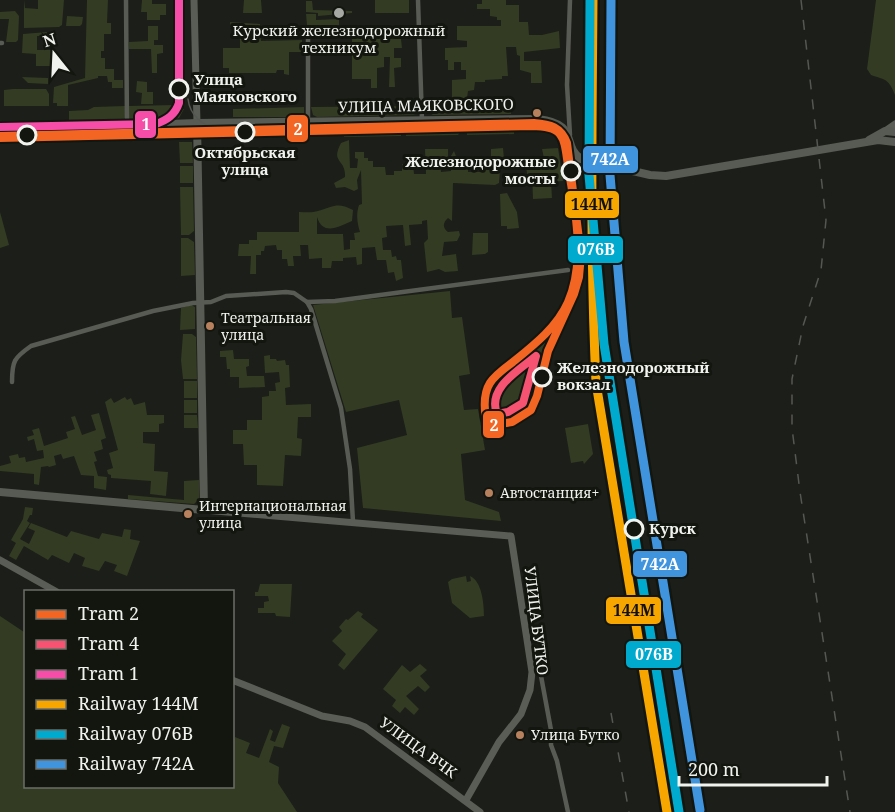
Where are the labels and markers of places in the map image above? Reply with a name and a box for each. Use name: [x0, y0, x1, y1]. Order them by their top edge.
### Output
marker: Курский железнодорожный техникум: [332, 6, 346, 20]
place label: Курский железнодорожный техникум: [233, 20, 445, 57]
place label: Улица Маяковского: [194, 69, 297, 106]
marker: Улица Маяковского: [169, 79, 189, 99]
unlabelled marker: [531, 107, 543, 119]
marker: Октябрьская улица: [235, 122, 255, 142]
unlabelled marker: [17, 125, 37, 145]
place label: Октябрьская улица: [195, 142, 295, 179]
place label: Железнодорожные мосты: [405, 151, 556, 188]
marker: Железнодорожные мосты: [561, 161, 581, 181]
place label: Театральная улица: [221, 308, 311, 344]
marker: Театральная улица: [204, 320, 216, 332]
place label: Железнодорожный вокзал: [557, 357, 710, 394]
marker: Железнодорожный вокзал: [532, 367, 552, 387]
place label: Автостанция+: [500, 483, 599, 502]
marker: Автостанция+: [483, 487, 495, 499]
place label: Интернациональная улица: [199, 496, 346, 532]
marker: Интернациональная улица: [182, 508, 194, 520]
place label: Курск: [649, 518, 697, 538]
marker: Курск: [624, 519, 644, 539]
place label: Улица Бутко: [531, 725, 620, 744]
marker: Улица Бутко: [514, 729, 526, 741]

